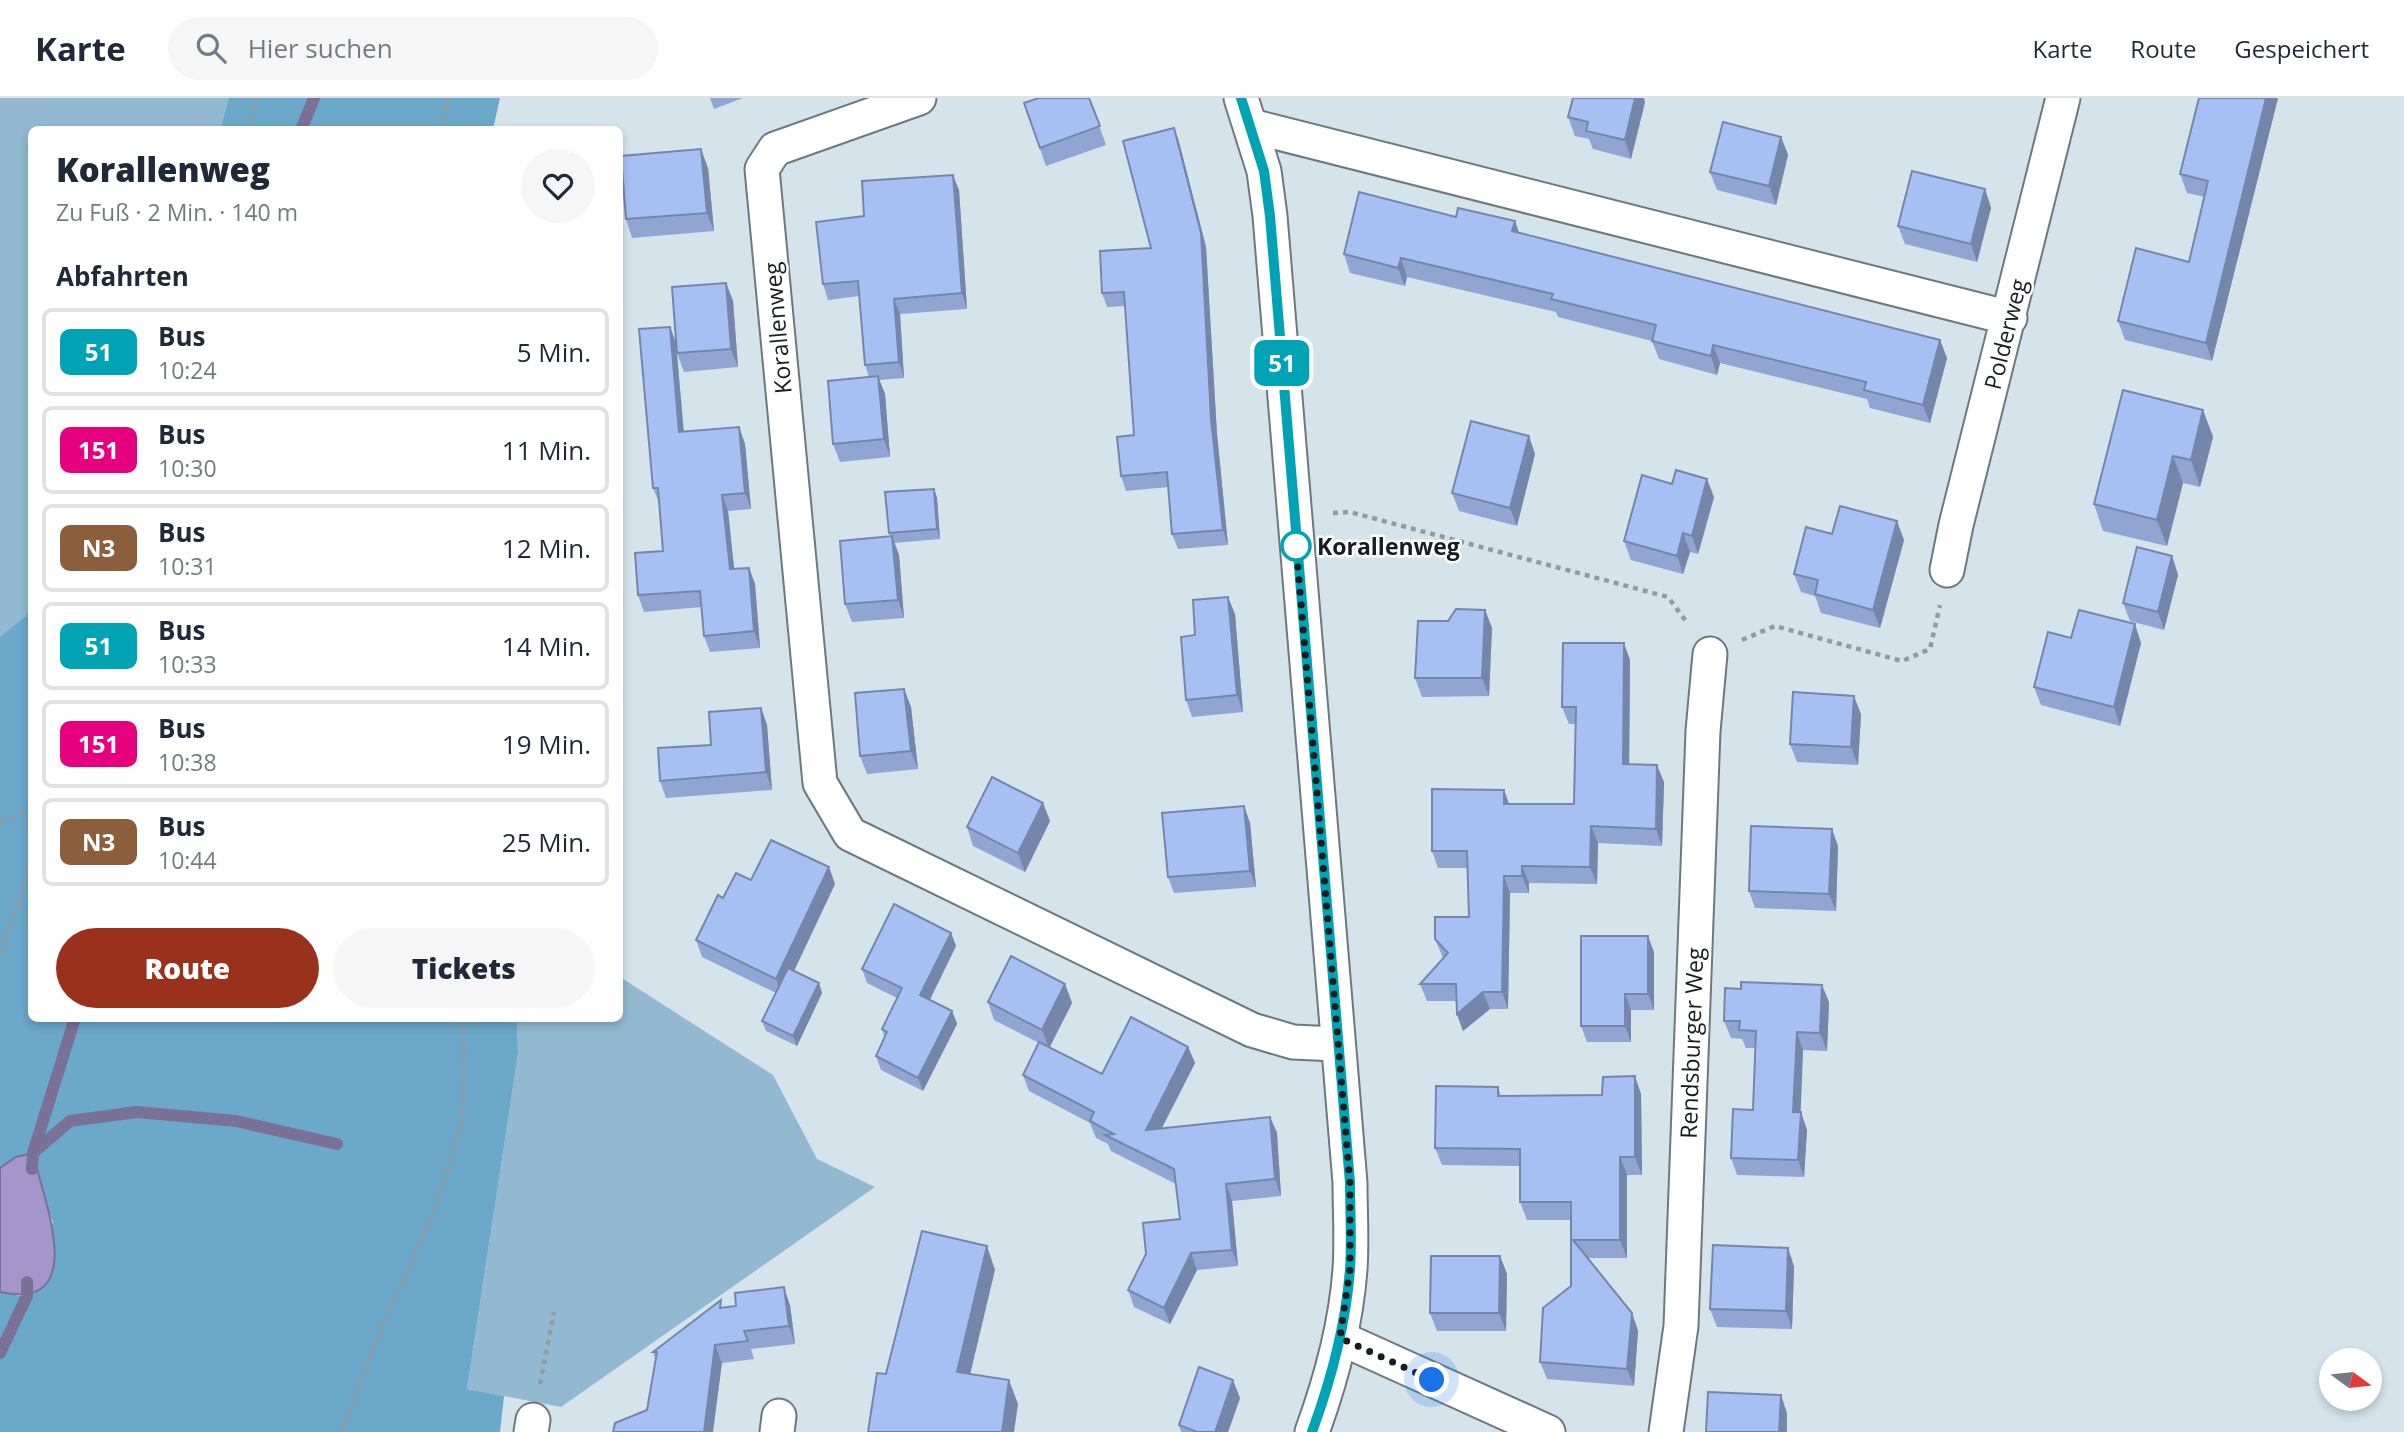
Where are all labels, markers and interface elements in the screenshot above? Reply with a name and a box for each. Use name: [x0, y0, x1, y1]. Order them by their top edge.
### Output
search box: [168, 17, 658, 80]
text: Karte: [35, 26, 126, 71]
icon: search: [192, 29, 230, 67]
text: Hier suchen: [248, 30, 393, 66]
text: Karte: [2032, 32, 2092, 65]
text: Route: [2130, 32, 2196, 65]
text: Gespeichert: [2234, 32, 2369, 65]
text: Korallenweg: [56, 147, 270, 192]
button: heart: [521, 149, 595, 223]
text: Zu Fuß · 2 Min. · 140 m: [56, 196, 298, 228]
text: Abfahrten: [56, 258, 189, 294]
street label: Korallenweg: [755, 260, 799, 395]
street label: Polderweg: [1976, 275, 2034, 393]
text: Bus: [158, 318, 205, 354]
text: 5 Min.: [517, 334, 591, 370]
text: 51: [85, 335, 112, 368]
line badge: 51: [1250, 340, 1314, 386]
text: 51: [1268, 346, 1296, 379]
text: 10:24: [158, 354, 217, 386]
text: Bus: [158, 416, 205, 452]
text: 11 Min.: [502, 432, 591, 468]
text: 151: [78, 433, 119, 466]
text: 10:30: [158, 452, 217, 484]
text: Bus: [158, 514, 205, 550]
text: 12 Min.: [502, 530, 591, 566]
place label: Korallenweg: [1317, 530, 1460, 562]
text: N3: [82, 531, 115, 564]
marker: Korallenweg: [1281, 531, 1311, 561]
text: 10:31: [158, 550, 217, 582]
text: Bus: [158, 612, 205, 648]
text: 14 Min.: [502, 628, 591, 664]
text: 51: [85, 629, 112, 662]
text: 10:33: [158, 648, 217, 680]
text: Bus: [158, 710, 205, 746]
text: 19 Min.: [502, 726, 591, 762]
text: 151: [78, 727, 119, 760]
text: 10:38: [158, 746, 217, 778]
text: Bus: [158, 808, 205, 844]
text: 25 Min.: [502, 824, 591, 860]
text: N3: [82, 825, 115, 858]
text: 10:44: [158, 844, 217, 876]
button: Route: [56, 928, 319, 1008]
button: Tickets: [333, 928, 595, 1008]
street label: Rendsburger Weg: [1672, 946, 1710, 1139]
north arrow: [2319, 1348, 2382, 1410]
map controls: [2319, 1348, 2382, 1411]
your location: [1414, 1362, 1449, 1397]

